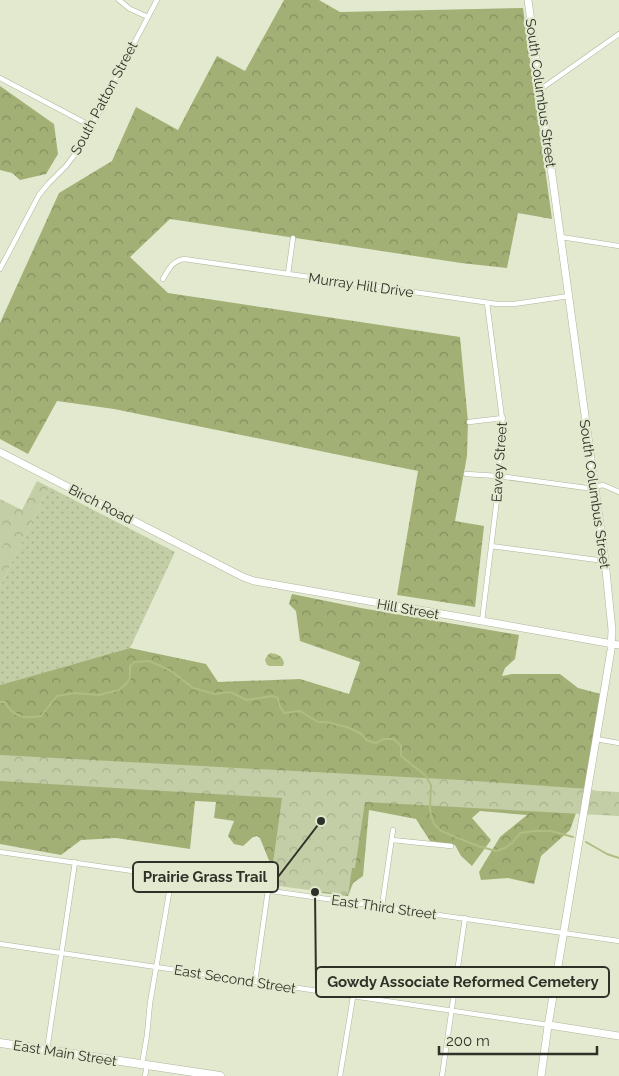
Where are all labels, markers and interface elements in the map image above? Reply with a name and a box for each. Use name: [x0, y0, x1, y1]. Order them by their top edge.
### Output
street label: South Columbus Street: [523, 17, 559, 169]
street label: South Patton Street: [67, 38, 141, 157]
street label: Murray Hill Drive: [307, 270, 415, 300]
street label: South Columbus Street: [577, 418, 613, 570]
street label: Eavey Street: [488, 421, 510, 503]
street label: Birch Road: [66, 481, 136, 527]
street label: Hill Street: [376, 596, 441, 622]
callout: Prairie Grass Trail: [133, 862, 278, 892]
text: Prairie Grass Trail: [143, 868, 267, 886]
street label: East Third Street: [330, 892, 438, 922]
street label: East Second Street: [173, 961, 297, 997]
callout: Gowdy Associate Reformed Cemetery: [316, 967, 609, 997]
text: Gowdy Associate Reformed Cemetery: [327, 973, 600, 991]
scale bar: [439, 1024, 596, 1056]
text: 200 m: [446, 1032, 490, 1050]
street label: East Main Street: [12, 1037, 118, 1069]

